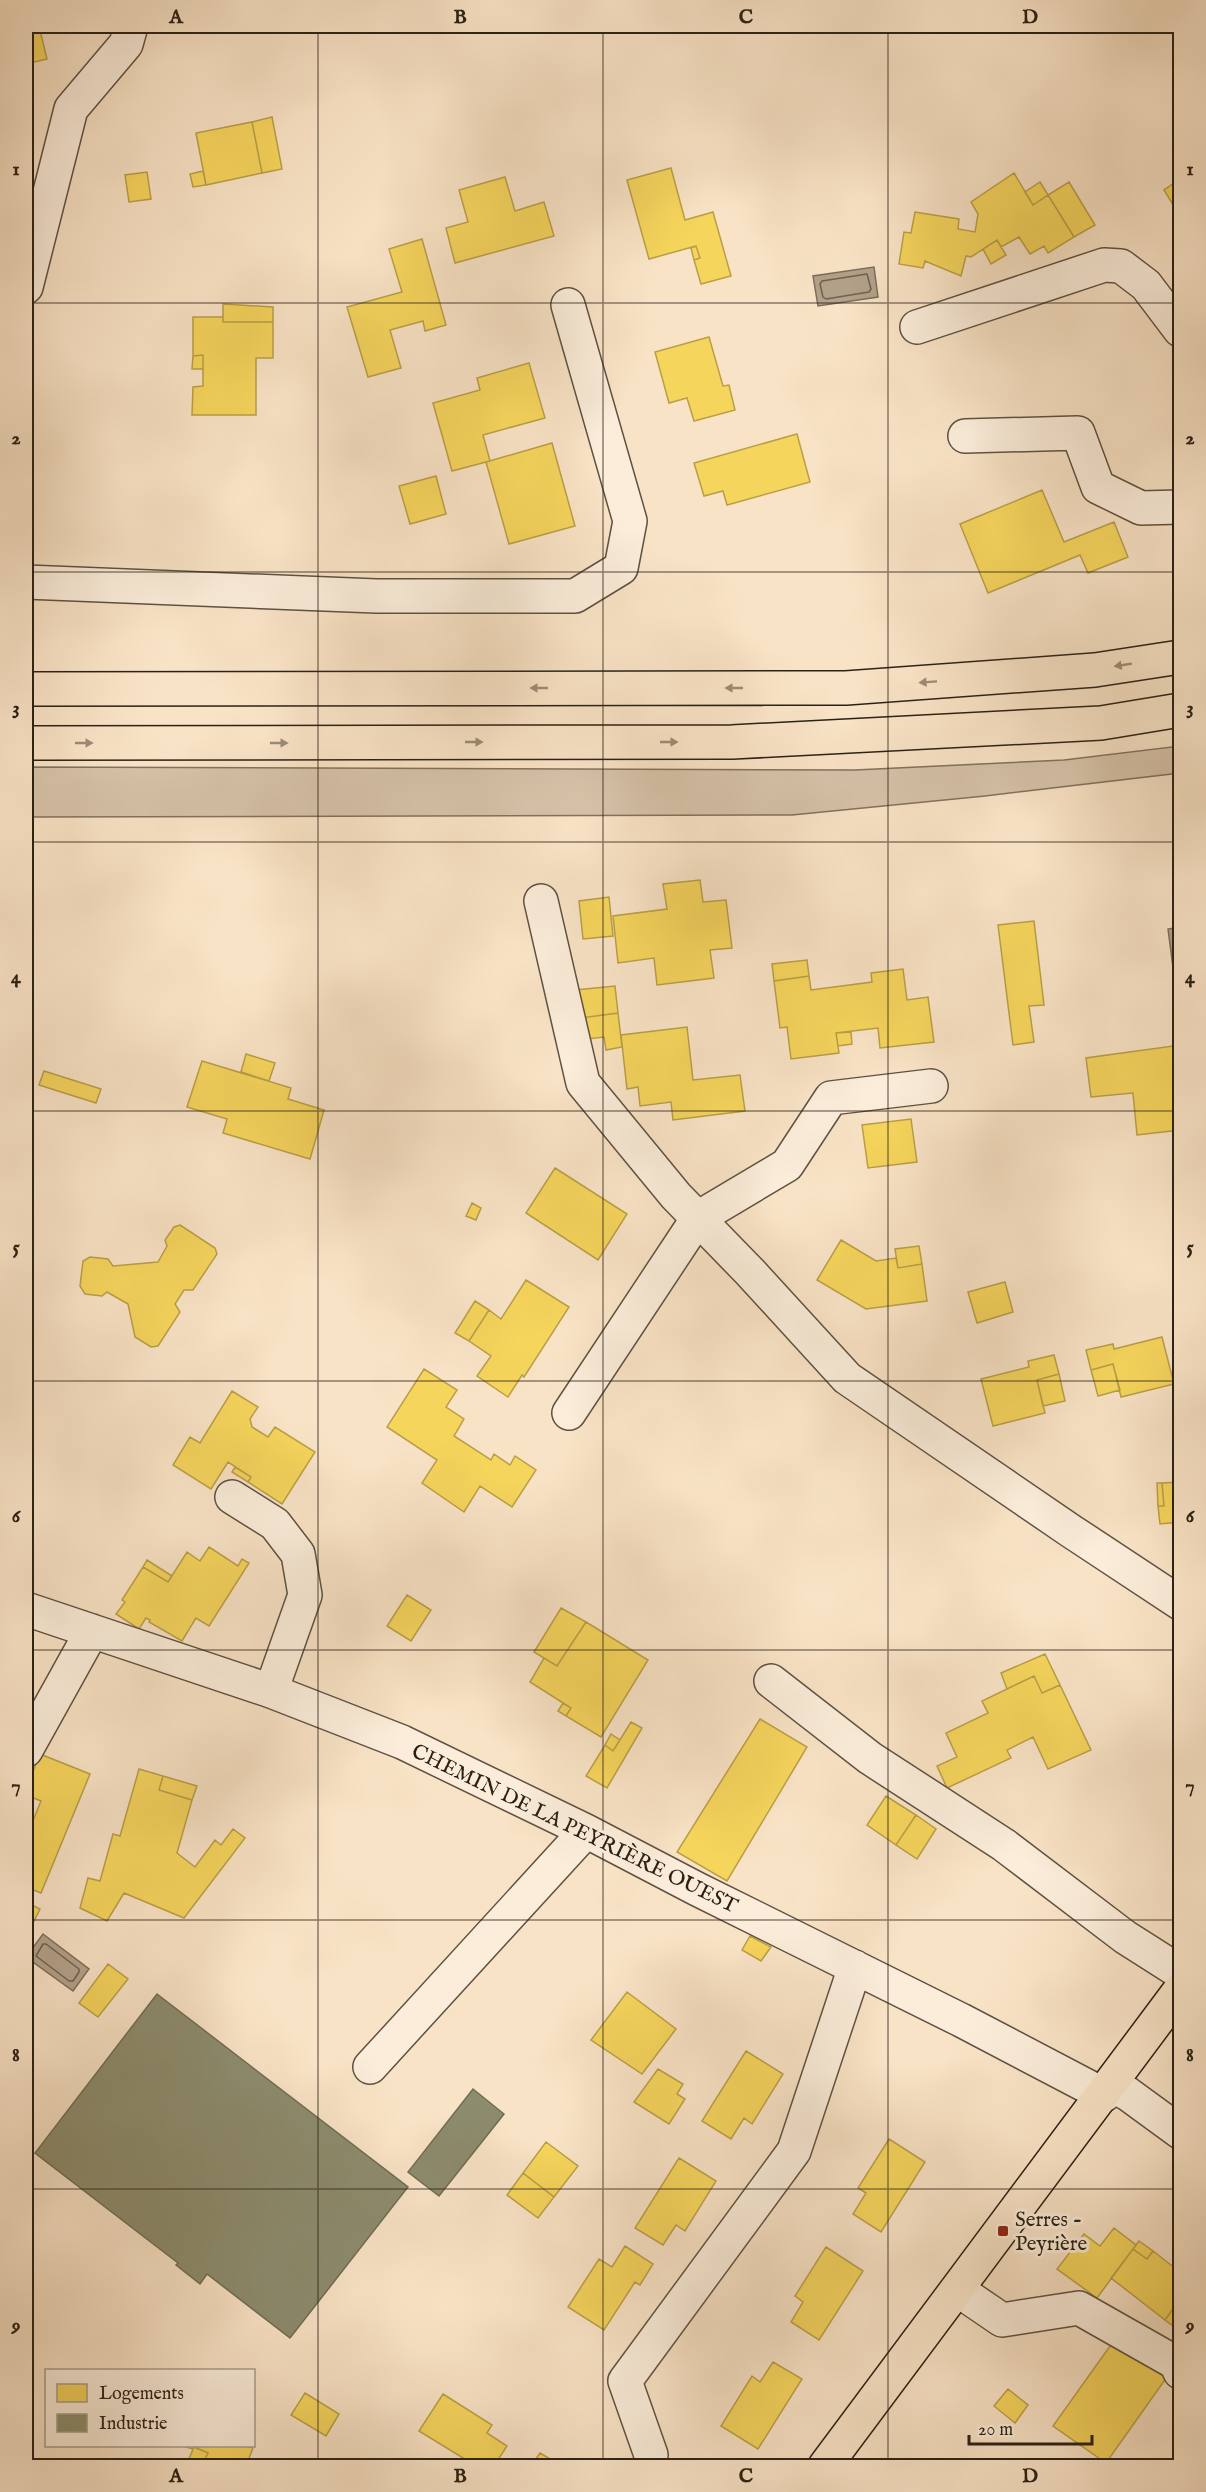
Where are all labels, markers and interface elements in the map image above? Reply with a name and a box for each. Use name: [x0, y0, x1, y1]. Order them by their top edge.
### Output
text: A: [168, 5, 184, 30]
text: B: [453, 5, 467, 30]
text: C: [739, 5, 753, 30]
text: D: [1022, 5, 1038, 30]
text: 1: [12, 157, 20, 182]
text: 1: [1186, 157, 1194, 182]
text: 2: [11, 426, 21, 451]
text: 2: [1185, 426, 1195, 451]
one-way arrow: [1113, 661, 1132, 670]
one-way arrow: [919, 677, 938, 687]
one-way arrow: [529, 683, 548, 693]
one-way arrow: [724, 683, 743, 693]
text: 3: [12, 696, 20, 721]
text: 3: [1186, 696, 1194, 721]
one-way arrow: [464, 737, 483, 747]
one-way arrow: [659, 737, 678, 747]
one-way arrow: [74, 738, 93, 748]
one-way arrow: [269, 738, 288, 748]
text: 4: [11, 965, 22, 990]
text: 4: [1185, 965, 1196, 990]
text: 5: [12, 1235, 20, 1260]
text: 5: [1186, 1235, 1194, 1260]
text: 6: [12, 1504, 22, 1529]
text: 6: [1186, 1504, 1196, 1529]
street label: CHEMIN DE LA PEYRIÈRE OUEST: [407, 1737, 743, 1921]
text: 7: [11, 1774, 21, 1799]
text: 7: [1185, 1774, 1195, 1799]
text: 8: [12, 2043, 20, 2068]
text: 8: [1186, 2043, 1194, 2068]
place label: Serres - Peyrière: [1015, 2207, 1087, 2258]
marker: Serres - Peyrière: [996, 2224, 1010, 2238]
text: 9: [11, 2313, 21, 2338]
text: 9: [1185, 2313, 1195, 2338]
legend: [45, 2369, 255, 2447]
text: Logements: [99, 2383, 184, 2406]
scale bar: [969, 2408, 1092, 2446]
text: Industrie: [99, 2413, 167, 2436]
text: 20 m: [978, 2419, 1013, 2442]
text: A: [168, 2464, 184, 2489]
text: B: [453, 2464, 467, 2489]
text: C: [739, 2464, 753, 2489]
text: D: [1022, 2464, 1038, 2489]

